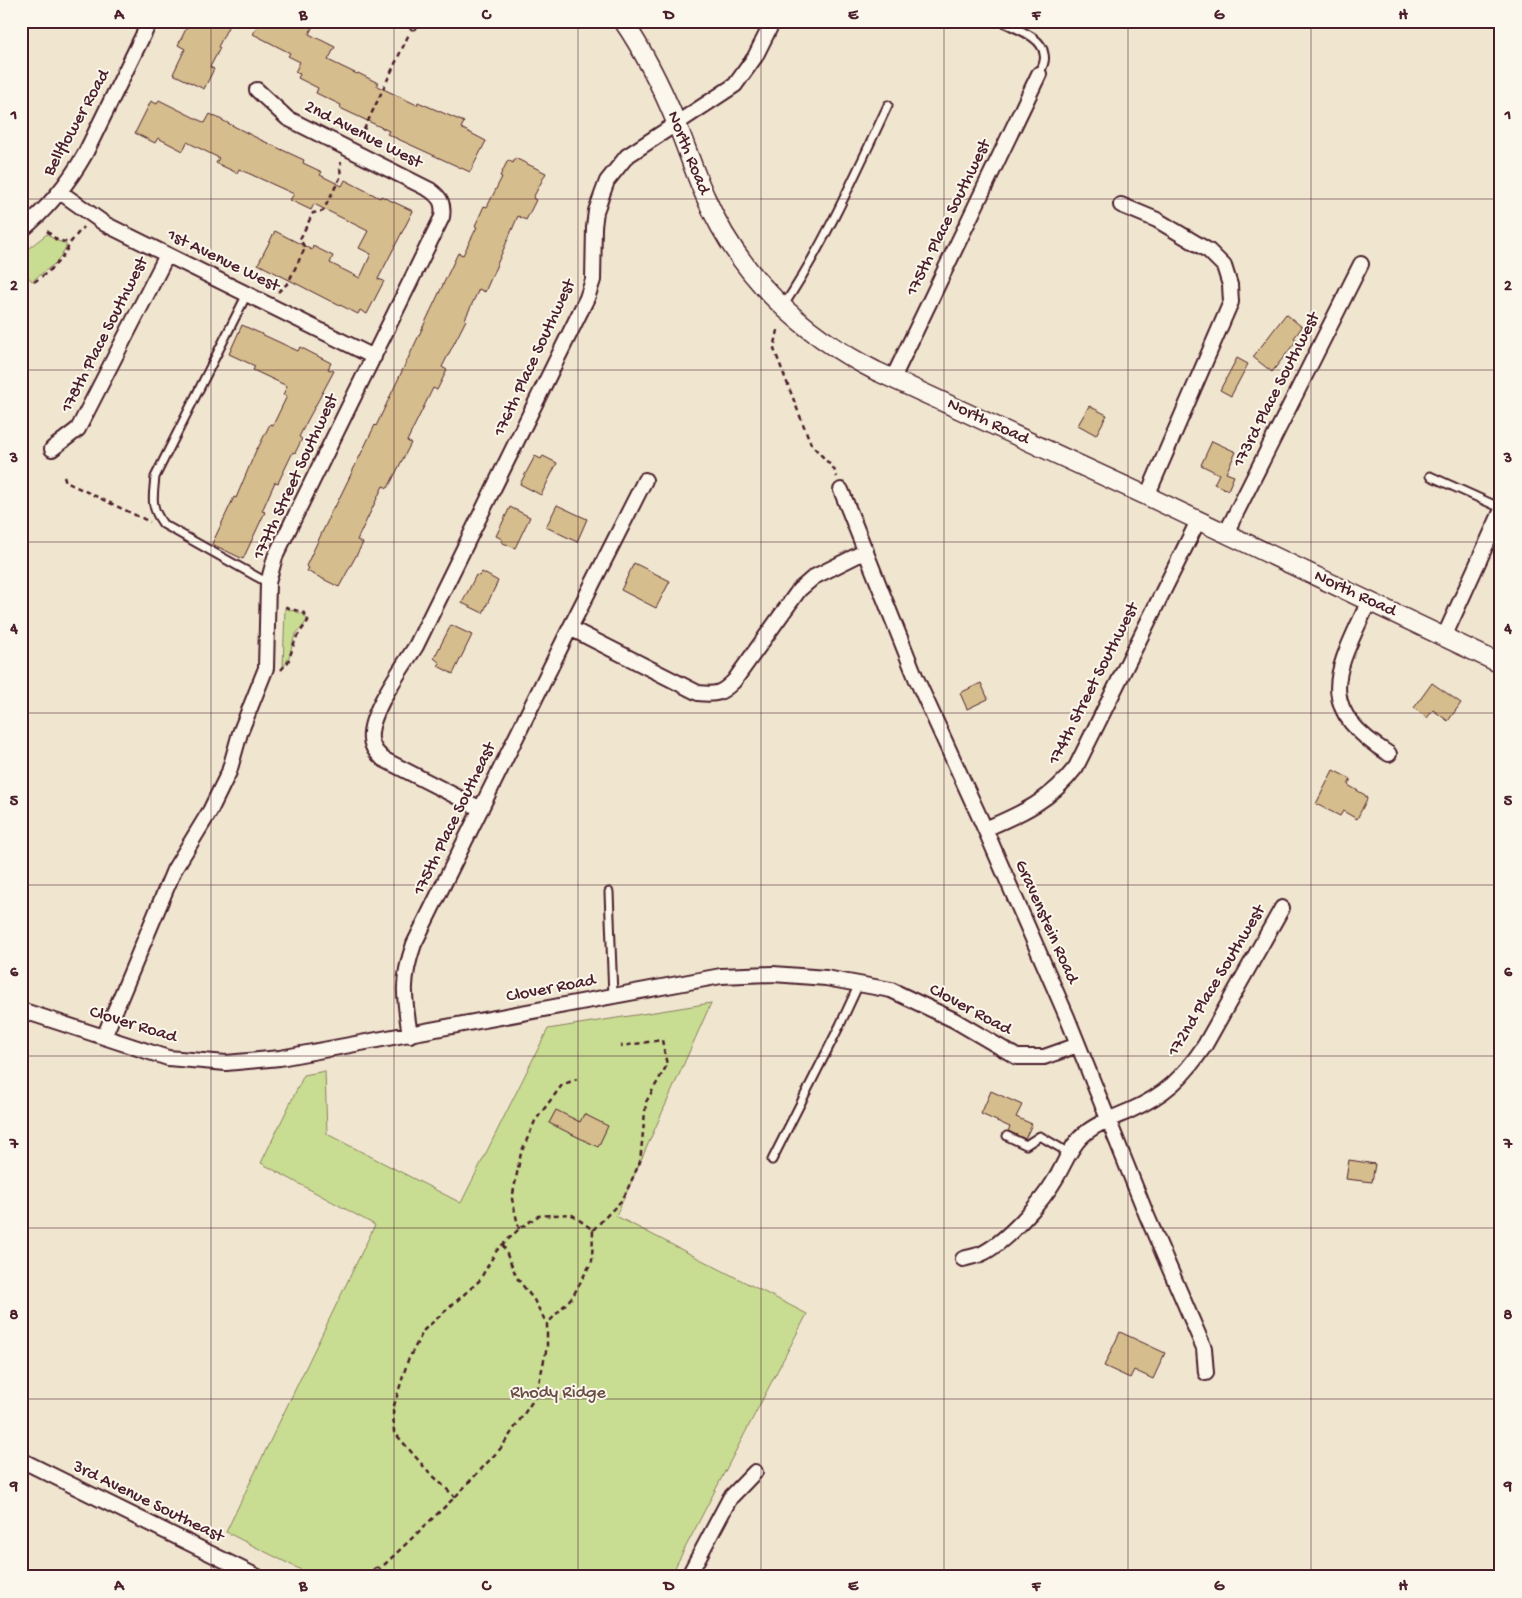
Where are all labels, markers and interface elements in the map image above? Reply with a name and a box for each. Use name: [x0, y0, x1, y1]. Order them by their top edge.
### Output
text: A: [113, 7, 125, 26]
text: B: [298, 7, 308, 26]
text: C: [481, 7, 492, 26]
text: D: [662, 7, 675, 26]
text: E: [848, 7, 859, 26]
text: F: [1031, 7, 1042, 26]
text: G: [1214, 7, 1225, 26]
text: H: [1398, 7, 1408, 26]
street label: Bellflower Road: [39, 65, 116, 181]
street label: 2nd Avenue West: [301, 96, 427, 174]
text: 1: [10, 107, 17, 126]
text: 1: [1504, 107, 1511, 126]
street label: North Road: [662, 108, 715, 199]
street label: 175th Place Southwest: [902, 135, 997, 300]
street label: 1st Avenue West: [162, 224, 284, 298]
street label: 178th Place Southwest: [56, 252, 154, 417]
street label: 176th Place Southwest: [489, 275, 581, 441]
text: 2: [10, 278, 18, 297]
text: 2: [1504, 278, 1512, 297]
street label: 173rd Place Southwest: [1228, 308, 1326, 472]
street label: 177th Street Southwest: [248, 390, 344, 564]
street label: North Road: [944, 394, 1034, 451]
text: 3: [9, 450, 18, 469]
text: 3: [1503, 450, 1512, 469]
street label: North Road: [1311, 566, 1401, 623]
street label: 174th Street Southwest: [1044, 598, 1145, 769]
text: 4: [9, 621, 18, 640]
text: 4: [1503, 621, 1512, 640]
street label: 175th Place Southeast: [408, 738, 502, 900]
text: 5: [10, 793, 19, 812]
text: 5: [1504, 793, 1513, 812]
street label: Gravenstein Road: [1009, 857, 1083, 988]
street label: 172nd Place Southwest: [1163, 900, 1271, 1061]
text: 6: [10, 964, 19, 983]
text: 6: [1504, 964, 1513, 983]
street label: Clover Road: [505, 970, 599, 1008]
street label: Clover Road: [925, 980, 1016, 1041]
street label: Clover Road: [87, 1002, 181, 1049]
text: 7: [9, 1136, 19, 1155]
text: 7: [1503, 1136, 1513, 1155]
text: 8: [10, 1307, 19, 1326]
text: 8: [1504, 1307, 1513, 1326]
park label: Rhody Ridge: [510, 1383, 606, 1404]
street label: 3rd Avenue Southeast: [68, 1456, 228, 1548]
text: 9: [9, 1478, 18, 1497]
text: 9: [1503, 1478, 1512, 1497]
text: A: [113, 1578, 125, 1597]
text: B: [298, 1578, 308, 1597]
text: C: [481, 1578, 492, 1597]
text: D: [662, 1578, 675, 1597]
text: E: [848, 1578, 859, 1597]
text: F: [1031, 1578, 1042, 1597]
text: G: [1214, 1578, 1225, 1597]
text: H: [1398, 1578, 1408, 1597]

